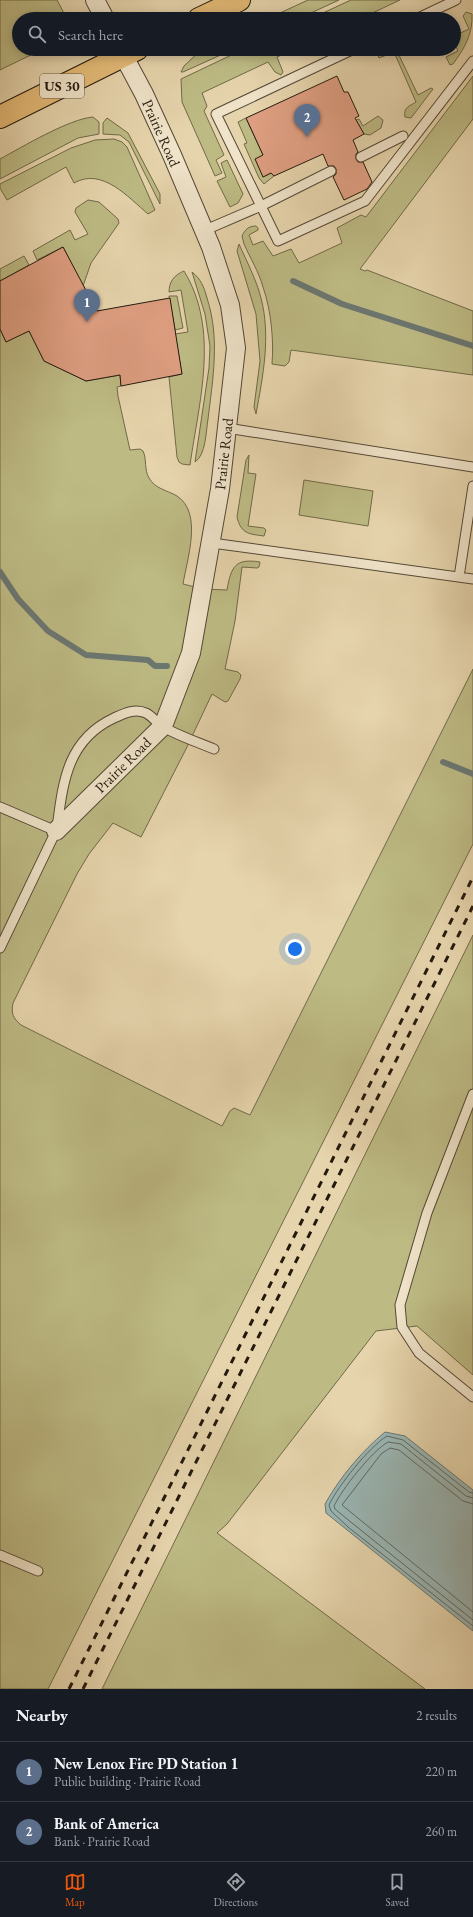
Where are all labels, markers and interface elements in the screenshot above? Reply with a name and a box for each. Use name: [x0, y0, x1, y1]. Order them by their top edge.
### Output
search box: [12, 12, 461, 56]
icon: search: [26, 23, 48, 45]
text: Search here: [58, 25, 123, 44]
road number: US 30: [40, 74, 84, 98]
street label: Prairie Road: [138, 96, 185, 170]
pin: 2: [294, 104, 320, 137]
pin: 1: [74, 289, 100, 322]
street label: Prairie Road: [210, 417, 237, 491]
street label: Prairie Road: [90, 733, 155, 797]
your location: [285, 939, 305, 959]
text: Nearby: [16, 1704, 68, 1726]
text: 2 results: [416, 1707, 457, 1724]
text: New Lenox Fire PD Station 1: [54, 1754, 239, 1773]
text: 1: [26, 1763, 32, 1780]
text: 220 m: [426, 1763, 457, 1780]
text: Public building · Prairie Road: [54, 1773, 201, 1790]
text: Bank of America: [54, 1814, 159, 1833]
text: 2: [26, 1823, 32, 1840]
text: 260 m: [426, 1823, 457, 1840]
text: Bank · Prairie Road: [54, 1833, 150, 1850]
tab: Map: [64, 1871, 86, 1909]
tab: Directions: [214, 1871, 258, 1909]
tab: Saved: [386, 1871, 409, 1909]

